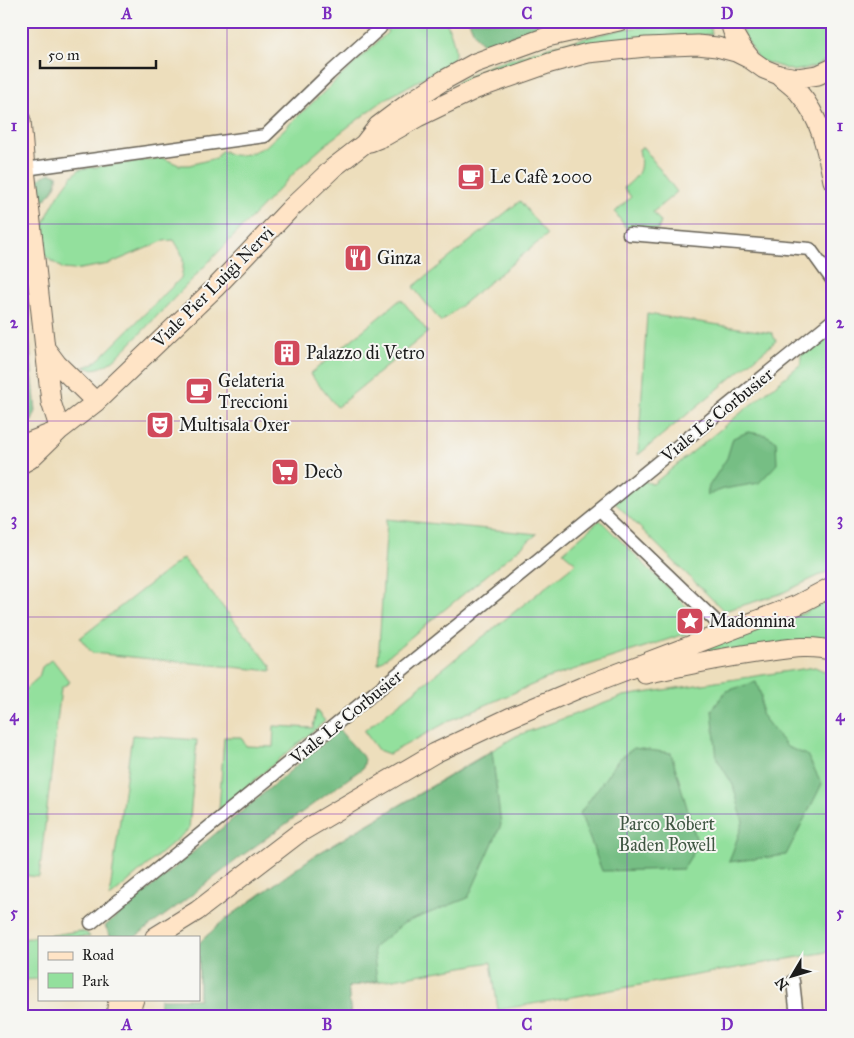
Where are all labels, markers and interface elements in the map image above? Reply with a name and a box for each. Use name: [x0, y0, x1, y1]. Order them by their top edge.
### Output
text: A: [121, 4, 133, 23]
text: B: [322, 4, 332, 23]
text: C: [522, 4, 533, 23]
text: D: [721, 4, 734, 23]
scale bar: [40, 38, 156, 70]
text: 50 m: [48, 46, 80, 64]
text: 1: [11, 116, 18, 135]
text: 1: [837, 116, 844, 135]
cafe icon: Le Cafè 2000: [456, 162, 486, 192]
place label: Le Cafè 2000: [490, 166, 592, 188]
street label: Viale Pier Luigi Nervi: [147, 222, 279, 354]
restaurant icon: Ginza: [343, 243, 373, 273]
place label: Ginza: [377, 247, 421, 269]
text: 2: [10, 313, 19, 332]
text: 2: [836, 313, 845, 332]
building icon: Palazzo di Vetro: [272, 338, 302, 368]
place label: Palazzo di Vetro: [306, 342, 425, 364]
street label: Viale Le Corbusier: [656, 363, 778, 468]
place label: Gelateria Treccioni: [218, 370, 288, 413]
cafe icon: Gelateria Treccioni: [184, 376, 214, 406]
theatre icon: Multisala Oxer: [145, 410, 175, 440]
place label: Multisala Oxer: [179, 414, 290, 436]
supermarket icon: Decò: [270, 457, 300, 487]
place label: Decò: [304, 461, 343, 483]
text: 3: [11, 510, 17, 530]
text: 3: [837, 510, 843, 530]
place icon: Madonnina: [675, 606, 705, 636]
place label: Madonnina: [709, 610, 796, 632]
street label: Viale Le Corbusier: [285, 665, 407, 770]
text: 4: [10, 706, 20, 726]
text: 4: [836, 706, 846, 726]
park label: Parco Robert Baden Powell: [618, 813, 716, 856]
text: 5: [10, 903, 18, 922]
text: 5: [836, 903, 844, 922]
legend: [38, 936, 200, 1000]
text: Road: [82, 946, 114, 964]
north arrow: [766, 950, 816, 1000]
text: Park: [82, 972, 109, 990]
text: N: [772, 974, 793, 994]
text: A: [121, 1015, 133, 1034]
text: B: [322, 1015, 332, 1034]
text: C: [522, 1015, 533, 1034]
text: D: [721, 1015, 734, 1034]

